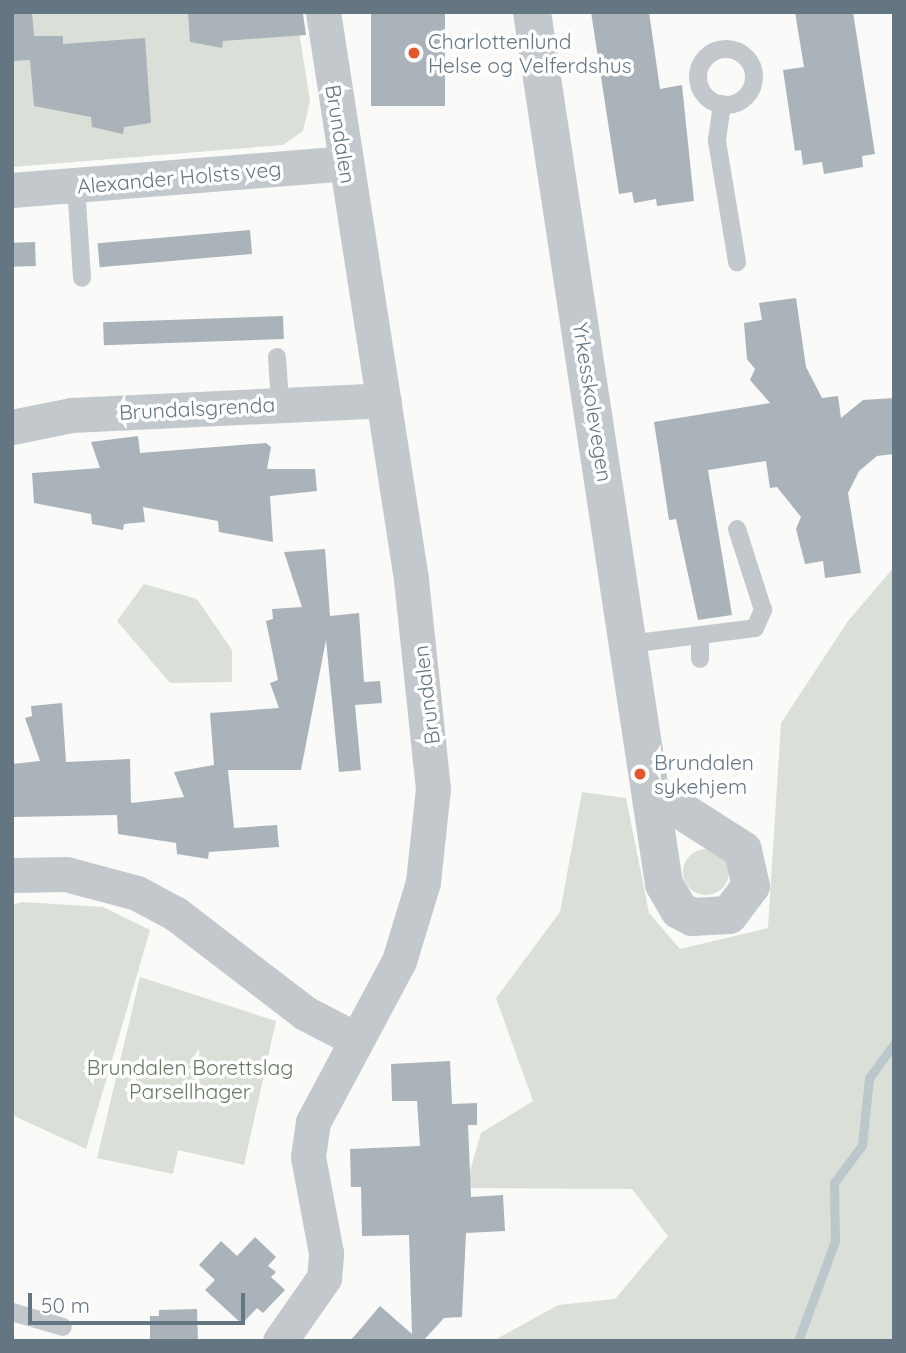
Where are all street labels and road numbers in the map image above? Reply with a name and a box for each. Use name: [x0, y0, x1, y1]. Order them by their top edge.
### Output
street label: Brundalen: [321, 83, 361, 185]
street label: Alexander Holsts veg: [76, 156, 282, 198]
street label: Yrkesskolevegen: [568, 321, 618, 483]
street label: Brundalsgrenda: [118, 391, 276, 425]
street label: Brundalen: [407, 644, 445, 746]

